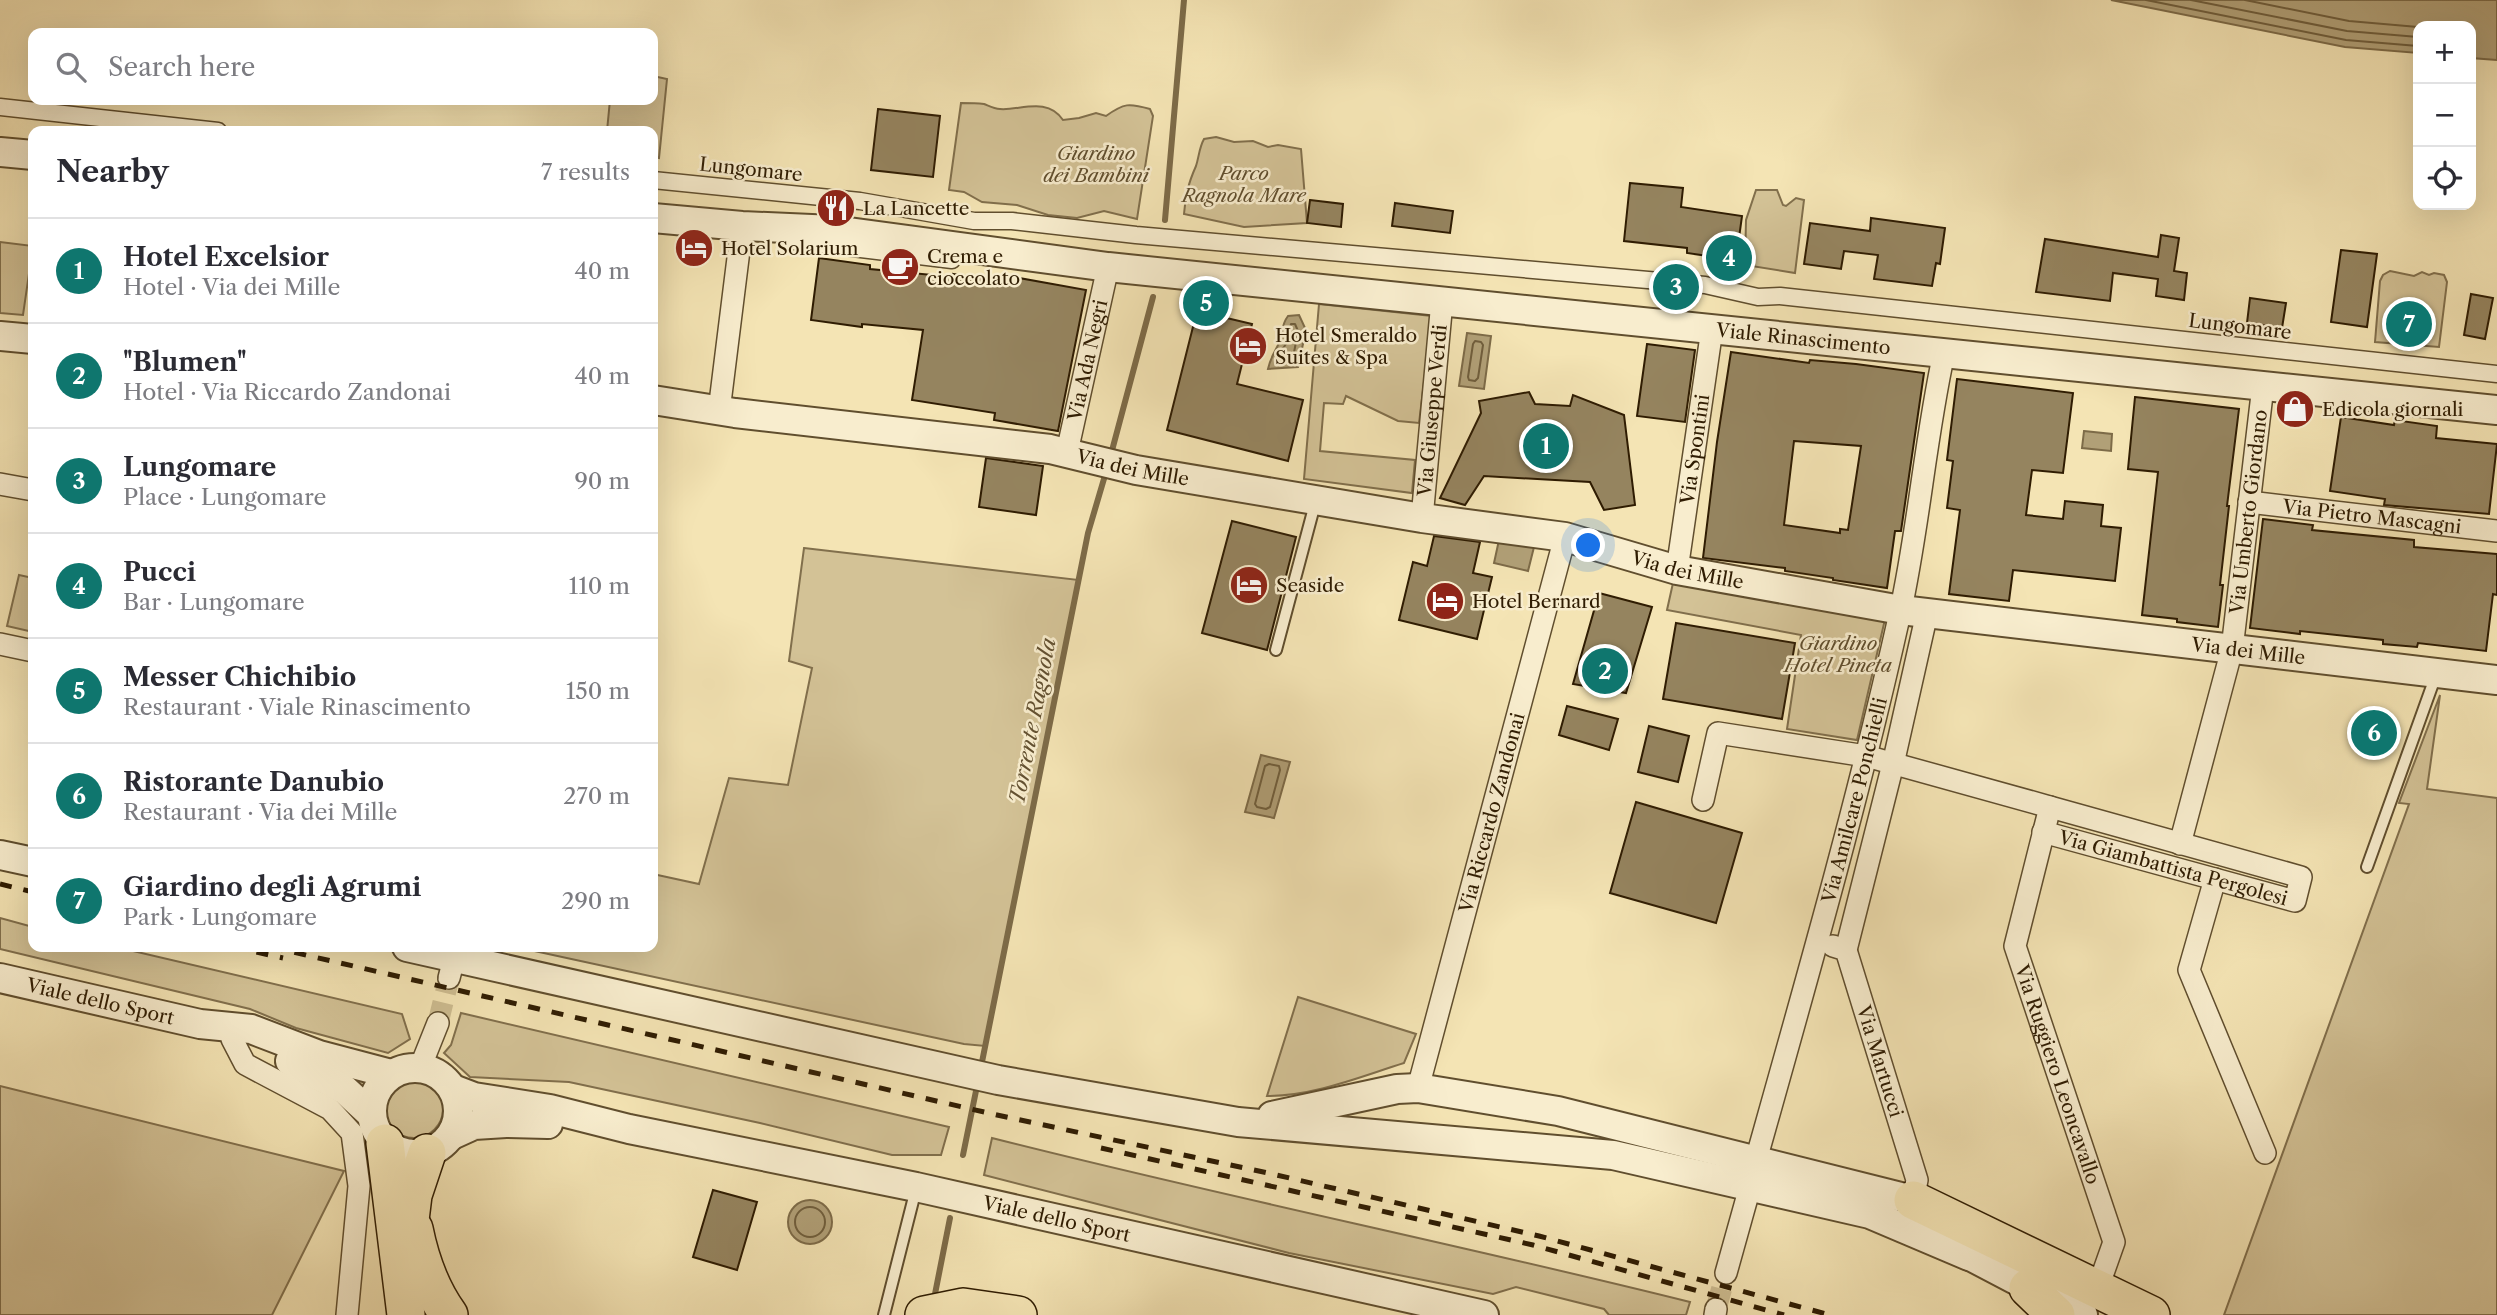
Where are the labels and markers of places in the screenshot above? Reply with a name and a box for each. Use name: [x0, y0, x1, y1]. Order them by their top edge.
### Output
restaurant icon: La Lancette: [815, 187, 857, 229]
place label: La Lancette: [863, 197, 969, 220]
hotel icon: Hotel Solarium: [673, 227, 715, 269]
pin: 4: [1706, 232, 1752, 284]
place label: Hotel Solarium: [721, 237, 859, 260]
place label: Crema e cioccolato: [927, 245, 1020, 290]
cafe icon: Crema e cioccolato: [879, 246, 921, 288]
pin: 3: [1653, 261, 1699, 313]
pin: 5: [1183, 277, 1229, 329]
pin: 7: [2386, 298, 2432, 350]
place label: Hotel Smeraldo Suites & Spa: [1275, 324, 1417, 369]
hotel icon: Hotel Smeraldo Suites & Spa: [1227, 325, 1269, 367]
shop icon: Edicola giornali: [2274, 388, 2316, 430]
place label: Edicola giornali: [2322, 398, 2464, 421]
pin: 1: [1523, 420, 1569, 472]
hotel icon: Seaside: [1228, 564, 1270, 606]
place label: Seaside: [1276, 574, 1344, 597]
hotel icon: Hotel Bernard: [1424, 580, 1466, 622]
place label: Hotel Bernard: [1472, 590, 1601, 613]
pin: 2: [1582, 645, 1628, 697]
pin: 6: [2351, 707, 2397, 759]

